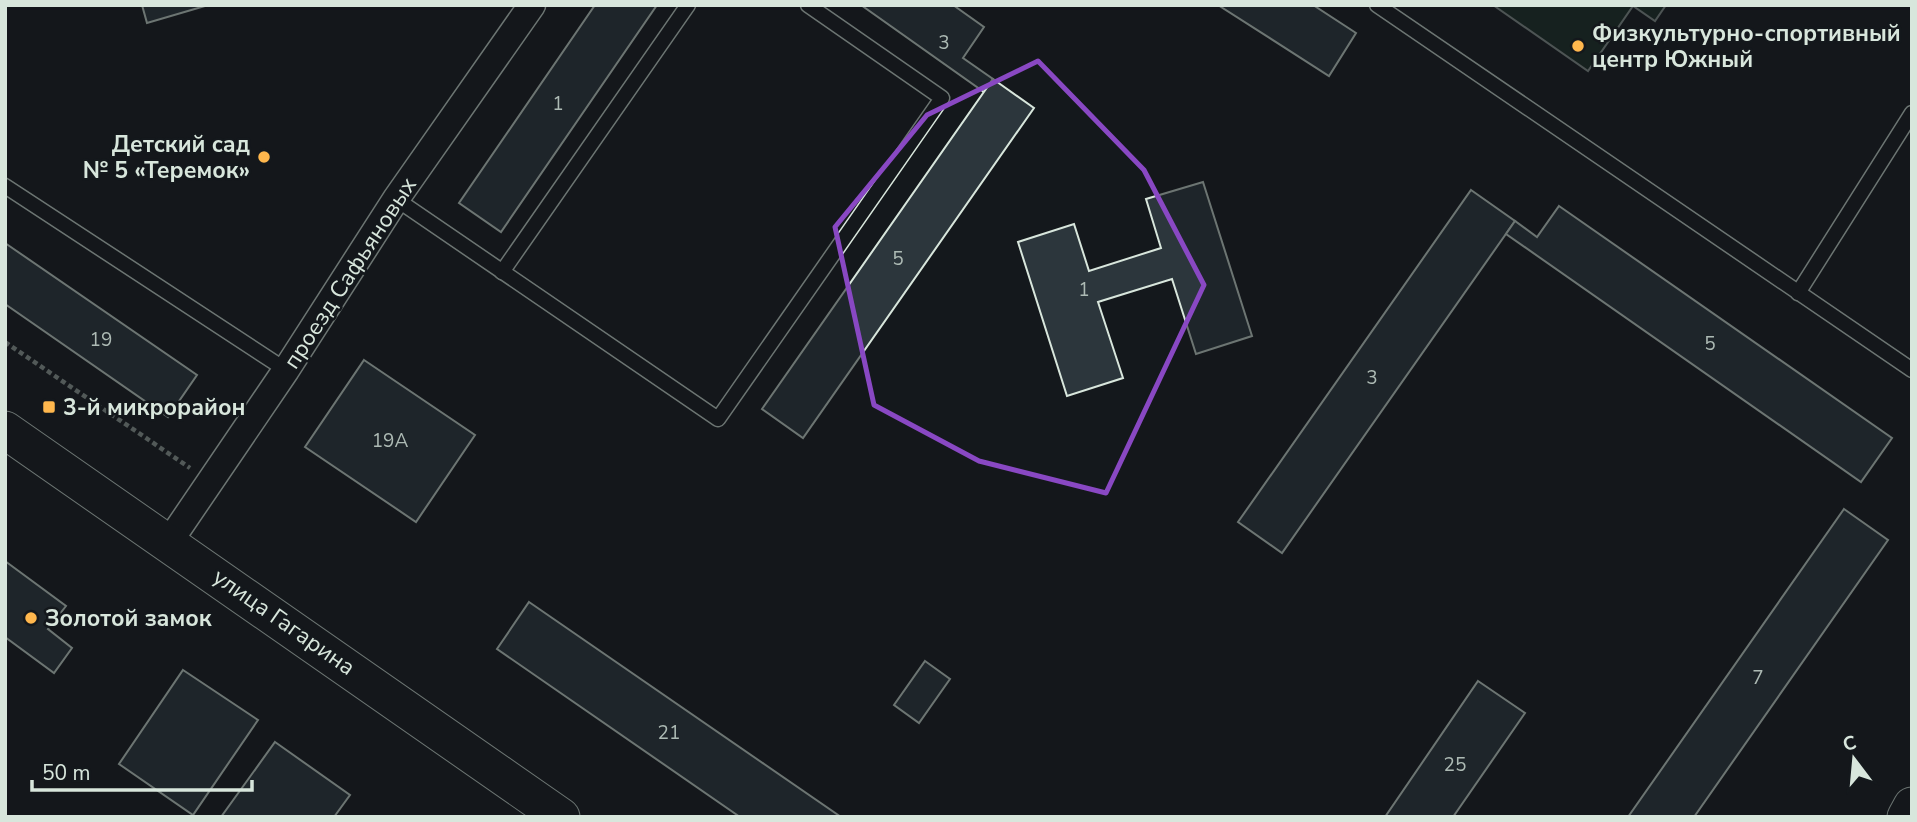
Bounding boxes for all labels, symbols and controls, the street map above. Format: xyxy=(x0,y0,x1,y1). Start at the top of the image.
place label: Физкультурно-спортивный центр Южный xyxy=(1592,18,1901,75)
house number: 3 xyxy=(938,30,950,56)
marker: Физкультурно-спортивный центр Южный xyxy=(1570,38,1586,54)
house number: 1 xyxy=(552,91,564,117)
place label: Детский сад № 5 «Теремок» xyxy=(83,129,250,186)
marker: Детский сад № 5 «Теремок» xyxy=(256,149,272,165)
street label: проезд Сафьяновых xyxy=(276,171,424,375)
house number: 5 xyxy=(892,246,904,272)
house number: 1 xyxy=(1078,277,1090,303)
house number: 19 xyxy=(90,327,112,353)
house number: 5 xyxy=(1704,331,1716,357)
house number: 3 xyxy=(1366,365,1378,391)
place label: 3-й микрорайон xyxy=(63,392,246,423)
marker: 3-й микрорайон xyxy=(41,399,57,415)
house number: 19А xyxy=(372,428,408,454)
street label: улица Гагарина xyxy=(207,561,361,683)
place label: Золотой замок xyxy=(45,603,212,634)
marker: Золотой замок xyxy=(23,610,39,626)
house number: 7 xyxy=(1752,665,1764,691)
house number: 21 xyxy=(658,720,680,746)
north arrow xyxy=(1819,724,1889,794)
text: С xyxy=(1840,729,1859,758)
scale bar xyxy=(32,748,252,792)
house number: 25 xyxy=(1444,752,1466,778)
text: 50 m xyxy=(42,759,91,787)

